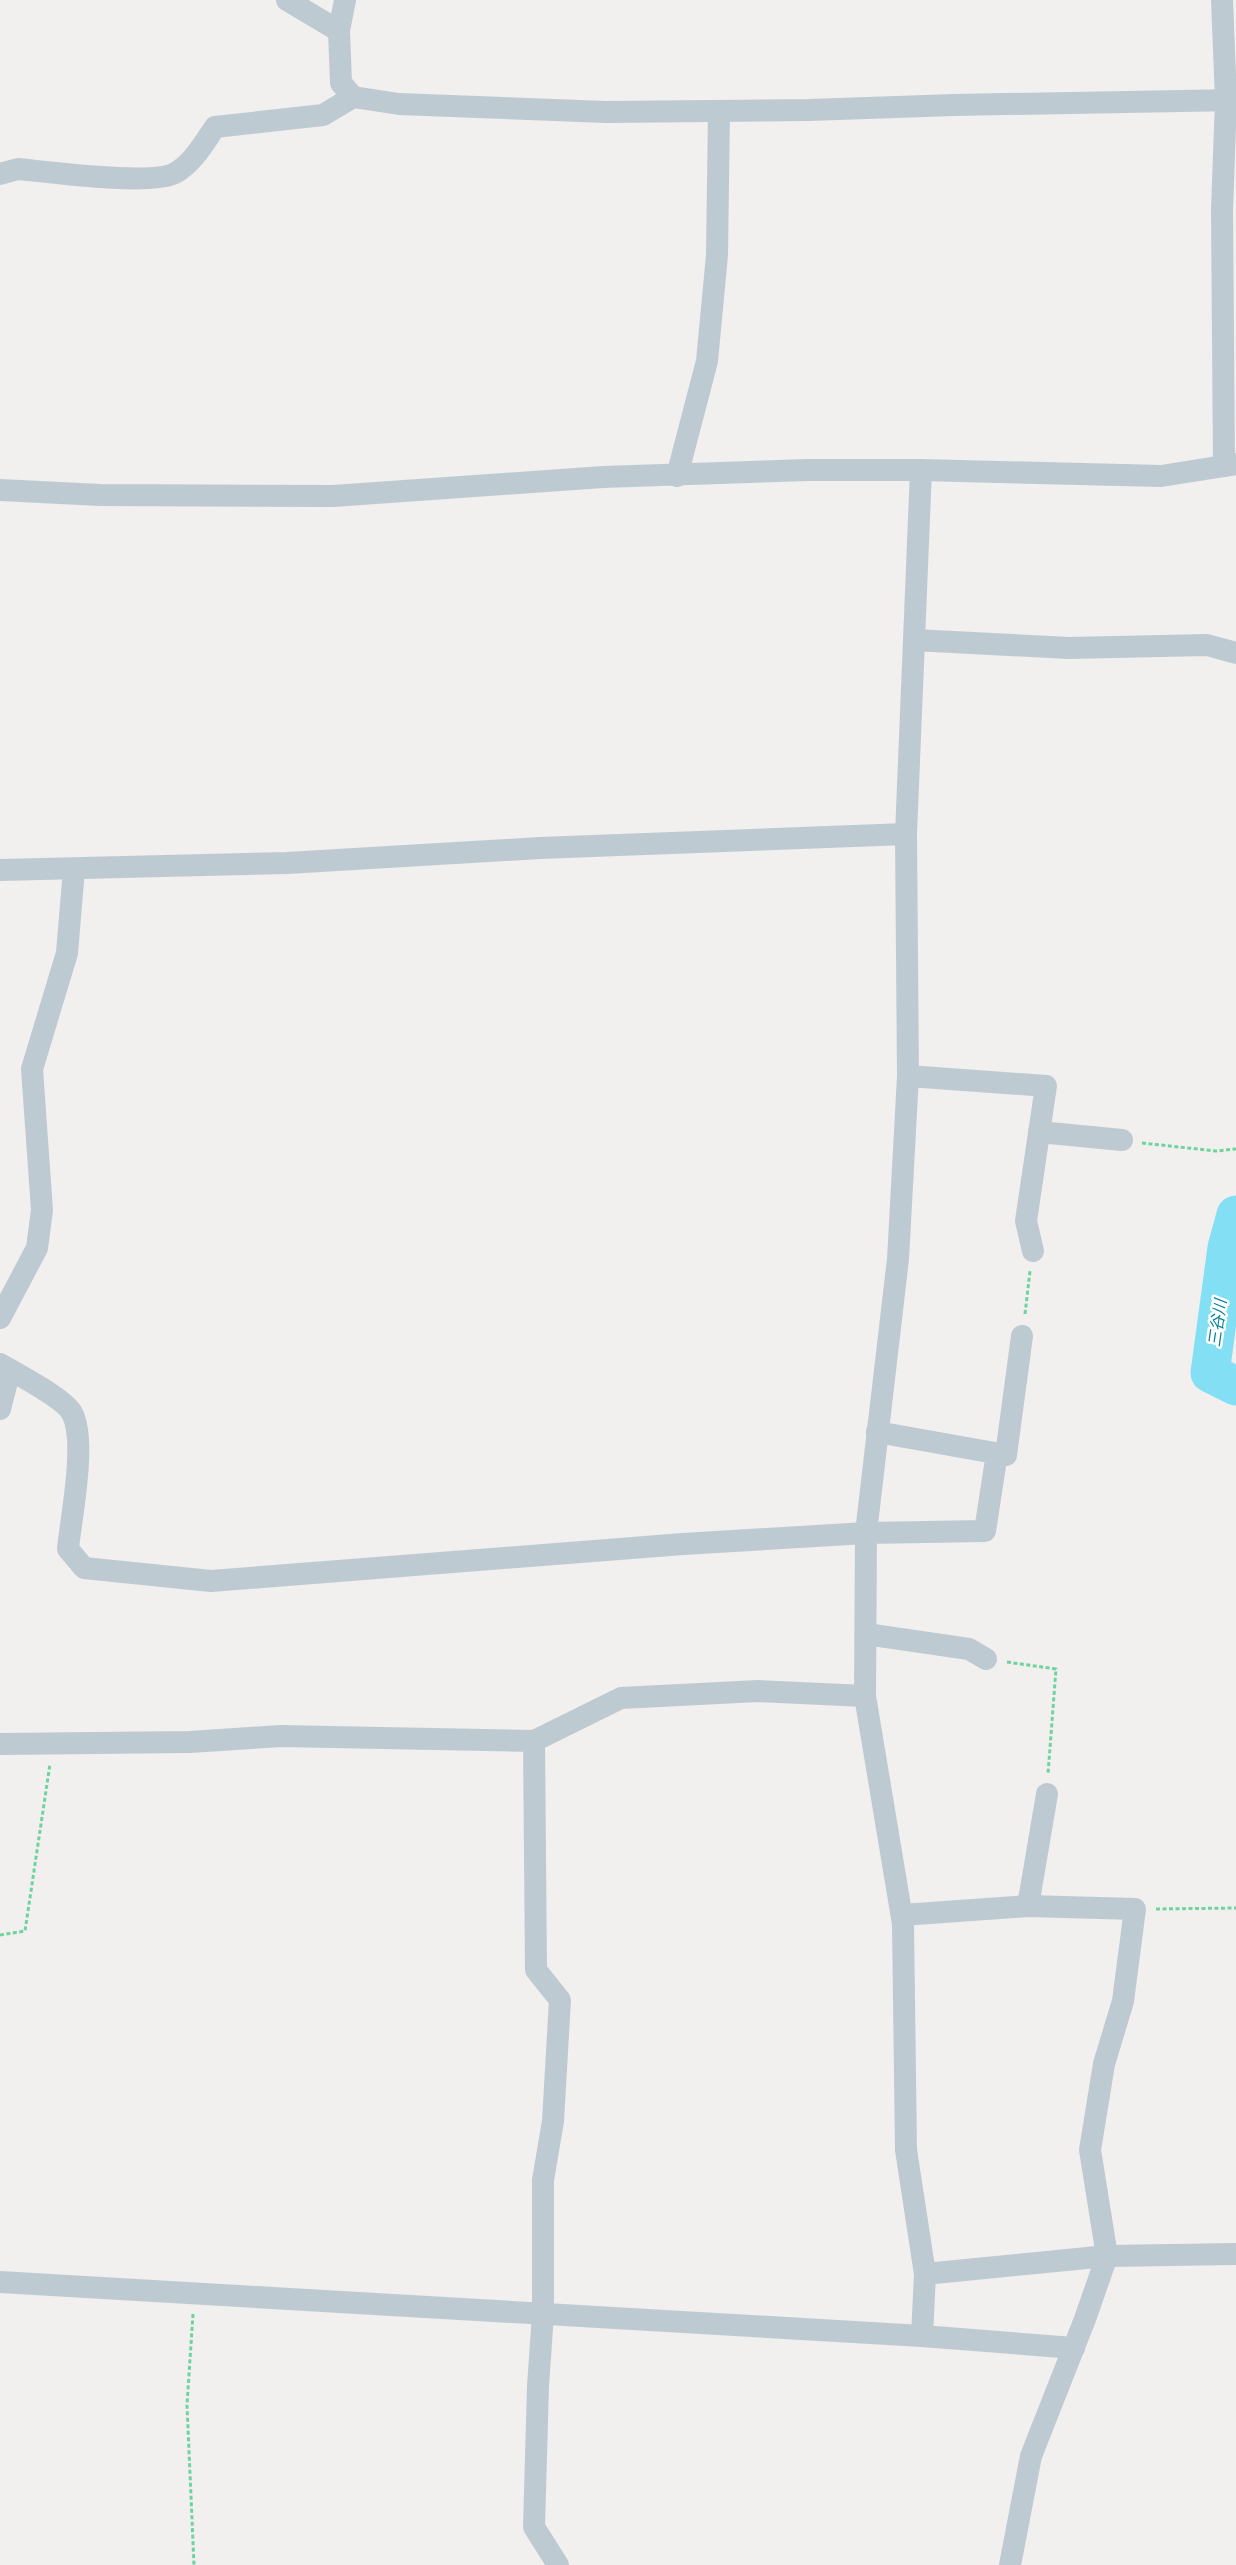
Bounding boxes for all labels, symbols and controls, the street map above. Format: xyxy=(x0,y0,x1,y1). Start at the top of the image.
water label: 三谷川 xyxy=(1204,1296,1231,1348)

